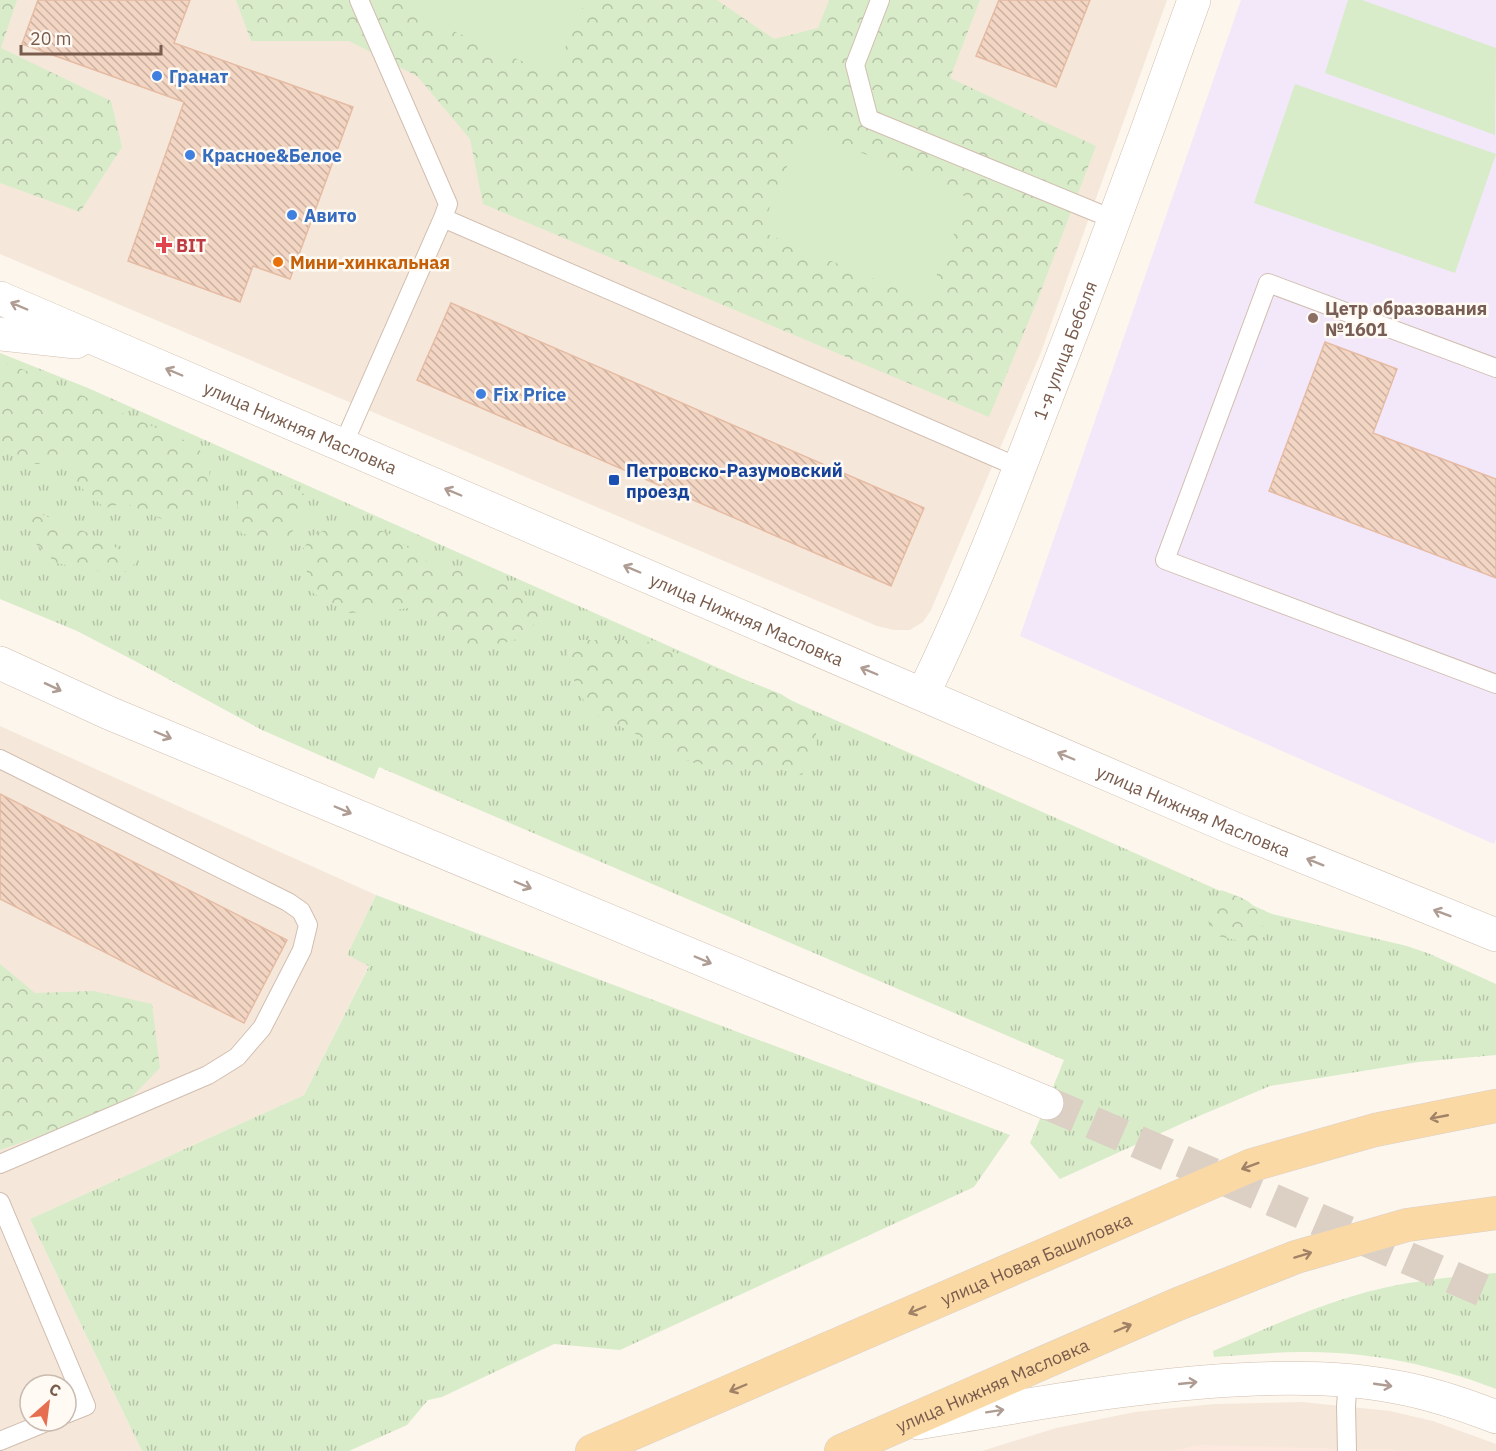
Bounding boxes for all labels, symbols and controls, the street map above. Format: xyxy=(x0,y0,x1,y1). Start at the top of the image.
scale bar xyxy=(21,18,160,56)
text: 20 m xyxy=(30,27,72,50)
place label: Гранат xyxy=(169,65,228,88)
marker: Гранат xyxy=(150,69,164,83)
place label: Красное&Белое xyxy=(202,144,342,167)
marker: Красное&Белое xyxy=(183,148,197,162)
place label: Авито xyxy=(304,204,357,227)
marker: Авито xyxy=(285,208,299,222)
place label: BIT xyxy=(176,234,207,257)
marker: BIT xyxy=(157,238,171,252)
place label: Мини-хинкальная xyxy=(290,251,450,274)
marker: Мини-хинкальная xyxy=(271,255,285,269)
street label: 1-я улица Бебеля xyxy=(1028,277,1102,423)
place label: Цетр образования №1601 xyxy=(1325,297,1487,341)
one-way arrow xyxy=(10,300,28,311)
marker: Цетр образования №1601 xyxy=(1306,311,1320,325)
one-way arrow xyxy=(165,366,183,378)
street label: улица Нижняя Масловка xyxy=(200,375,401,479)
place label: Fix Price xyxy=(493,383,566,406)
marker: Fix Price xyxy=(474,387,488,401)
place label: Петровско-Разумовский проезд xyxy=(626,459,843,503)
marker: Петровско-Разумовский проезд xyxy=(607,473,621,487)
one-way arrow xyxy=(444,486,463,497)
one-way arrow xyxy=(624,563,642,574)
street label: улица Нижняя Масловка xyxy=(647,567,848,671)
one-way arrow xyxy=(860,665,879,676)
one-way arrow xyxy=(44,682,62,694)
one-way arrow xyxy=(153,730,171,741)
one-way arrow xyxy=(1057,750,1076,761)
street label: улица Нижняя Масловка xyxy=(1093,759,1294,862)
one-way arrow xyxy=(333,805,351,816)
one-way arrow xyxy=(1307,856,1325,867)
one-way arrow xyxy=(513,880,531,891)
one-way arrow xyxy=(1433,907,1451,918)
one-way arrow xyxy=(693,955,711,966)
one-way arrow xyxy=(1429,1112,1449,1123)
one-way arrow xyxy=(1241,1161,1260,1172)
street label: улица Новая Башиловка xyxy=(937,1207,1136,1310)
one-way arrow xyxy=(1293,1249,1312,1260)
one-way arrow xyxy=(908,1305,926,1316)
one-way arrow xyxy=(1114,1322,1132,1333)
street label: улица Нижняя Масловка xyxy=(892,1333,1093,1437)
north arrow xyxy=(18,1373,78,1433)
one-way arrow xyxy=(1178,1377,1198,1388)
text: С xyxy=(46,1378,64,1401)
one-way arrow xyxy=(1372,1379,1392,1390)
one-way arrow xyxy=(729,1383,747,1394)
one-way arrow xyxy=(985,1405,1004,1416)

